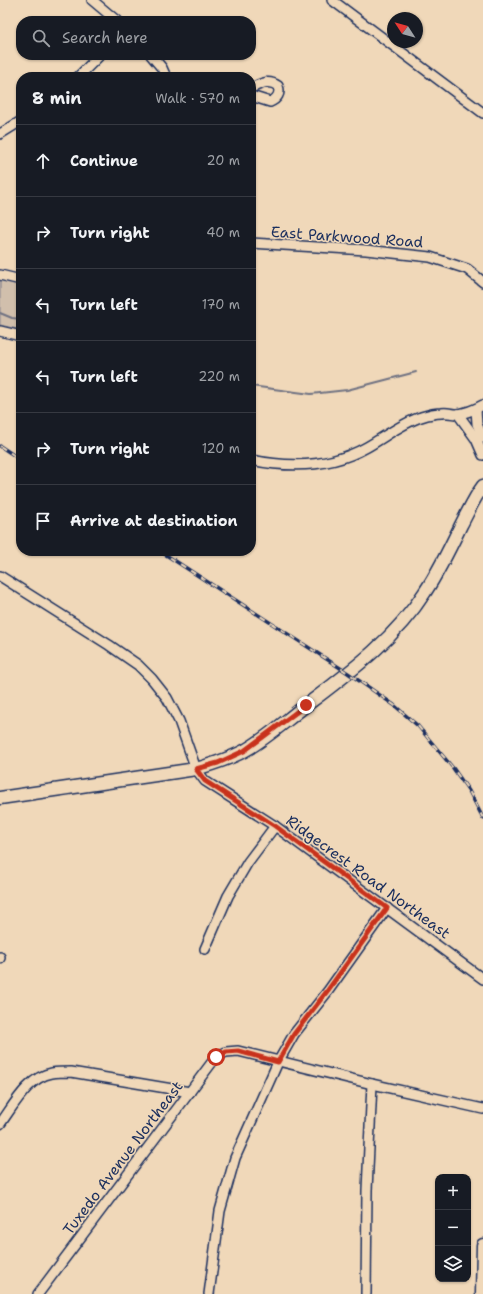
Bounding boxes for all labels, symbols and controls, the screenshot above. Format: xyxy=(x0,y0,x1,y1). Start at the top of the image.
north arrow xyxy=(387,12,423,48)
search box xyxy=(16,16,256,60)
icon: search xyxy=(30,27,52,49)
text: Search here xyxy=(62,28,148,48)
text: 8 min xyxy=(32,87,82,109)
text: Walk · 570 m xyxy=(155,90,240,107)
icon: ahead xyxy=(32,150,54,172)
text: Continue xyxy=(70,151,138,171)
text: 20 m xyxy=(207,152,240,169)
icon: right xyxy=(32,222,54,244)
street label: East Parkwood Road xyxy=(270,222,424,252)
text: Turn right xyxy=(70,223,150,243)
text: 40 m xyxy=(206,224,240,241)
icon: left xyxy=(32,294,54,316)
text: Turn left xyxy=(70,295,138,315)
text: 170 m xyxy=(202,296,240,313)
icon: left xyxy=(32,366,54,388)
text: Turn left xyxy=(70,367,138,387)
text: 220 m xyxy=(198,368,240,385)
icon: right xyxy=(32,438,54,460)
text: Turn right xyxy=(70,439,150,459)
text: 120 m xyxy=(202,440,240,457)
icon: arrive xyxy=(32,510,54,532)
text: Arrive at destination xyxy=(70,511,238,531)
route end xyxy=(297,696,315,714)
street label: Ridgecrest Road Northeast xyxy=(282,811,454,943)
route start xyxy=(207,1048,225,1066)
street label: Tuxedo Avenue Northeast xyxy=(59,1077,187,1239)
map controls xyxy=(435,1174,471,1282)
button: + xyxy=(435,1174,471,1210)
button: − xyxy=(435,1210,471,1246)
button: layers xyxy=(435,1246,471,1282)

